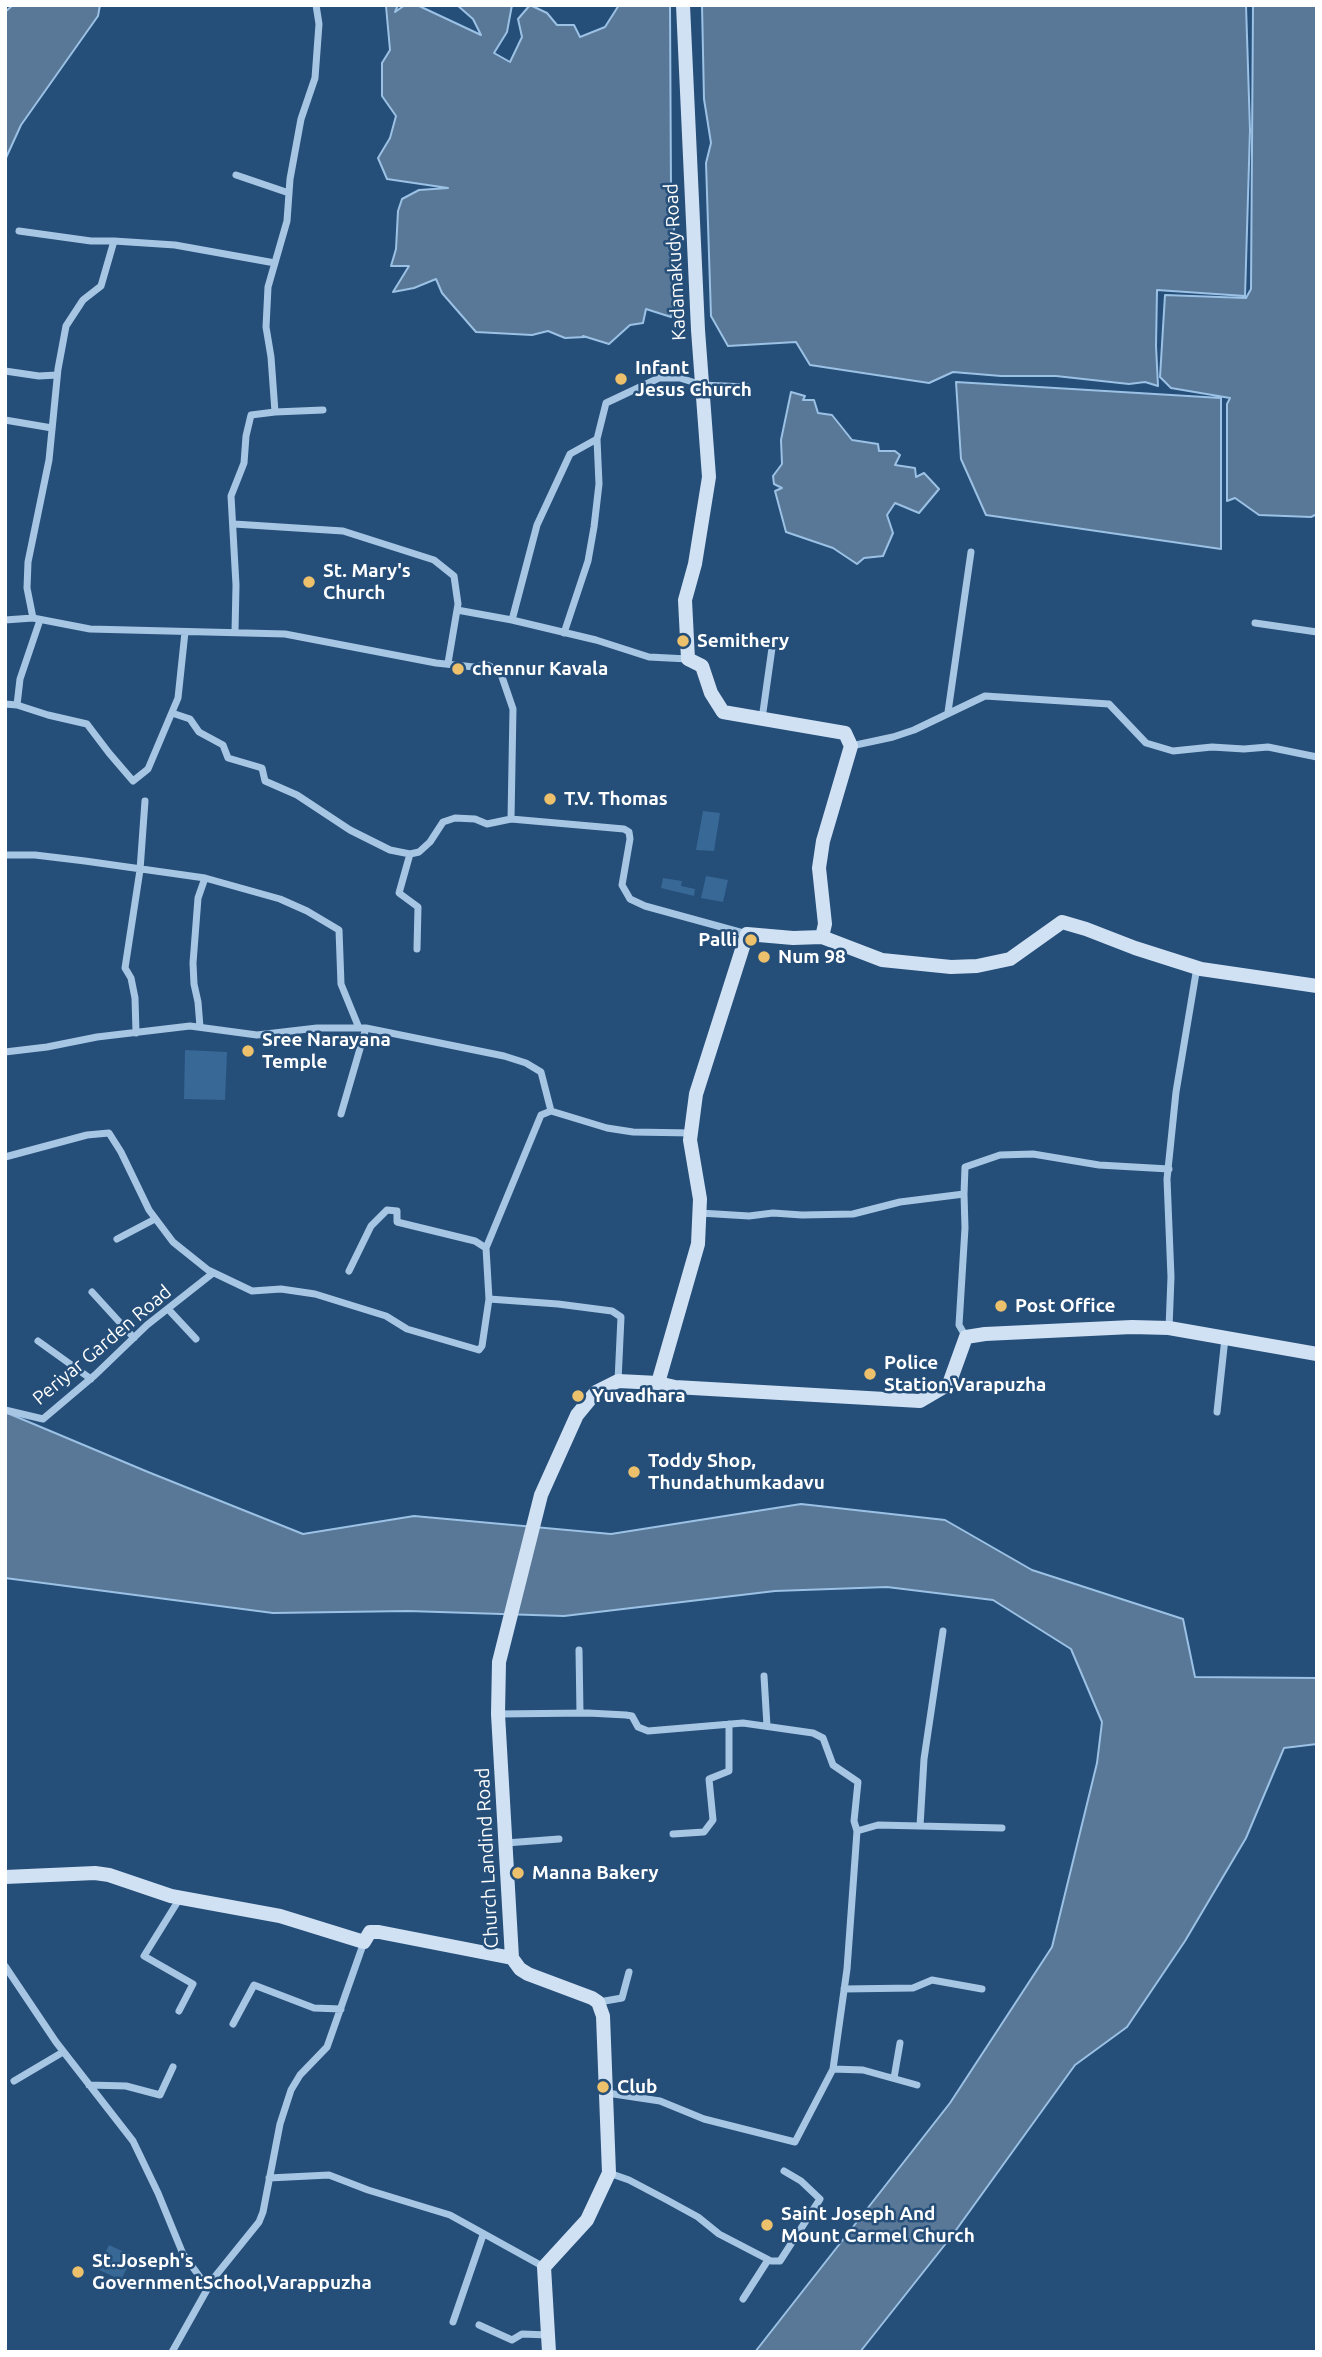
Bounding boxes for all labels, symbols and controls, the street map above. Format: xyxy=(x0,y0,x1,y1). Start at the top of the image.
street label: Kadamakudy Road xyxy=(660,183,690,341)
place label: Infant Jesus Church xyxy=(635,357,752,401)
marker: Infant Jesus Church xyxy=(613,371,629,387)
place label: St. Mary's Church xyxy=(323,560,411,604)
marker: St. Mary's Church xyxy=(301,574,317,590)
place label: Semithery xyxy=(697,630,789,652)
marker: Semithery xyxy=(675,633,691,649)
place label: chennur Kavala xyxy=(472,658,608,680)
marker: chennur Kavala xyxy=(450,661,466,677)
place label: T.V. Thomas xyxy=(564,788,668,810)
marker: T.V. Thomas xyxy=(542,791,558,807)
place label: Palli xyxy=(698,929,737,951)
marker: Palli xyxy=(743,932,759,948)
place label: Num 98 xyxy=(778,946,846,968)
marker: Num 98 xyxy=(756,949,772,965)
place label: Sree Narayana Temple xyxy=(262,1029,391,1073)
marker: Sree Narayana Temple xyxy=(240,1043,256,1059)
street label: Periyar Garden Road xyxy=(28,1280,176,1410)
place label: Post Office xyxy=(1015,1295,1116,1317)
marker: Post Office xyxy=(993,1298,1009,1314)
place label: Police Station,Varapuzha xyxy=(884,1352,1046,1396)
marker: Police Station,Varapuzha xyxy=(862,1366,878,1382)
place label: Yuvadhara xyxy=(592,1385,686,1407)
marker: Yuvadhara xyxy=(570,1388,586,1404)
place label: Toddy Shop, Thundathumkadavu xyxy=(648,1450,825,1494)
marker: Toddy Shop, Thundathumkadavu xyxy=(626,1464,642,1480)
street label: Church Landind Road xyxy=(471,1767,503,1949)
place label: Manna Bakery xyxy=(532,1862,659,1884)
marker: Manna Bakery xyxy=(510,1865,526,1881)
place label: Club xyxy=(617,2076,657,2098)
marker: Club xyxy=(595,2079,611,2095)
place label: Saint Joseph And Mount Carmel Church xyxy=(781,2203,975,2247)
marker: Saint Joseph And Mount Carmel Church xyxy=(759,2217,775,2233)
place label: St.Joseph's GovernmentSchool,Varappuzha xyxy=(92,2250,372,2294)
marker: St.Joseph's GovernmentSchool,Varappuzha xyxy=(70,2264,86,2280)

